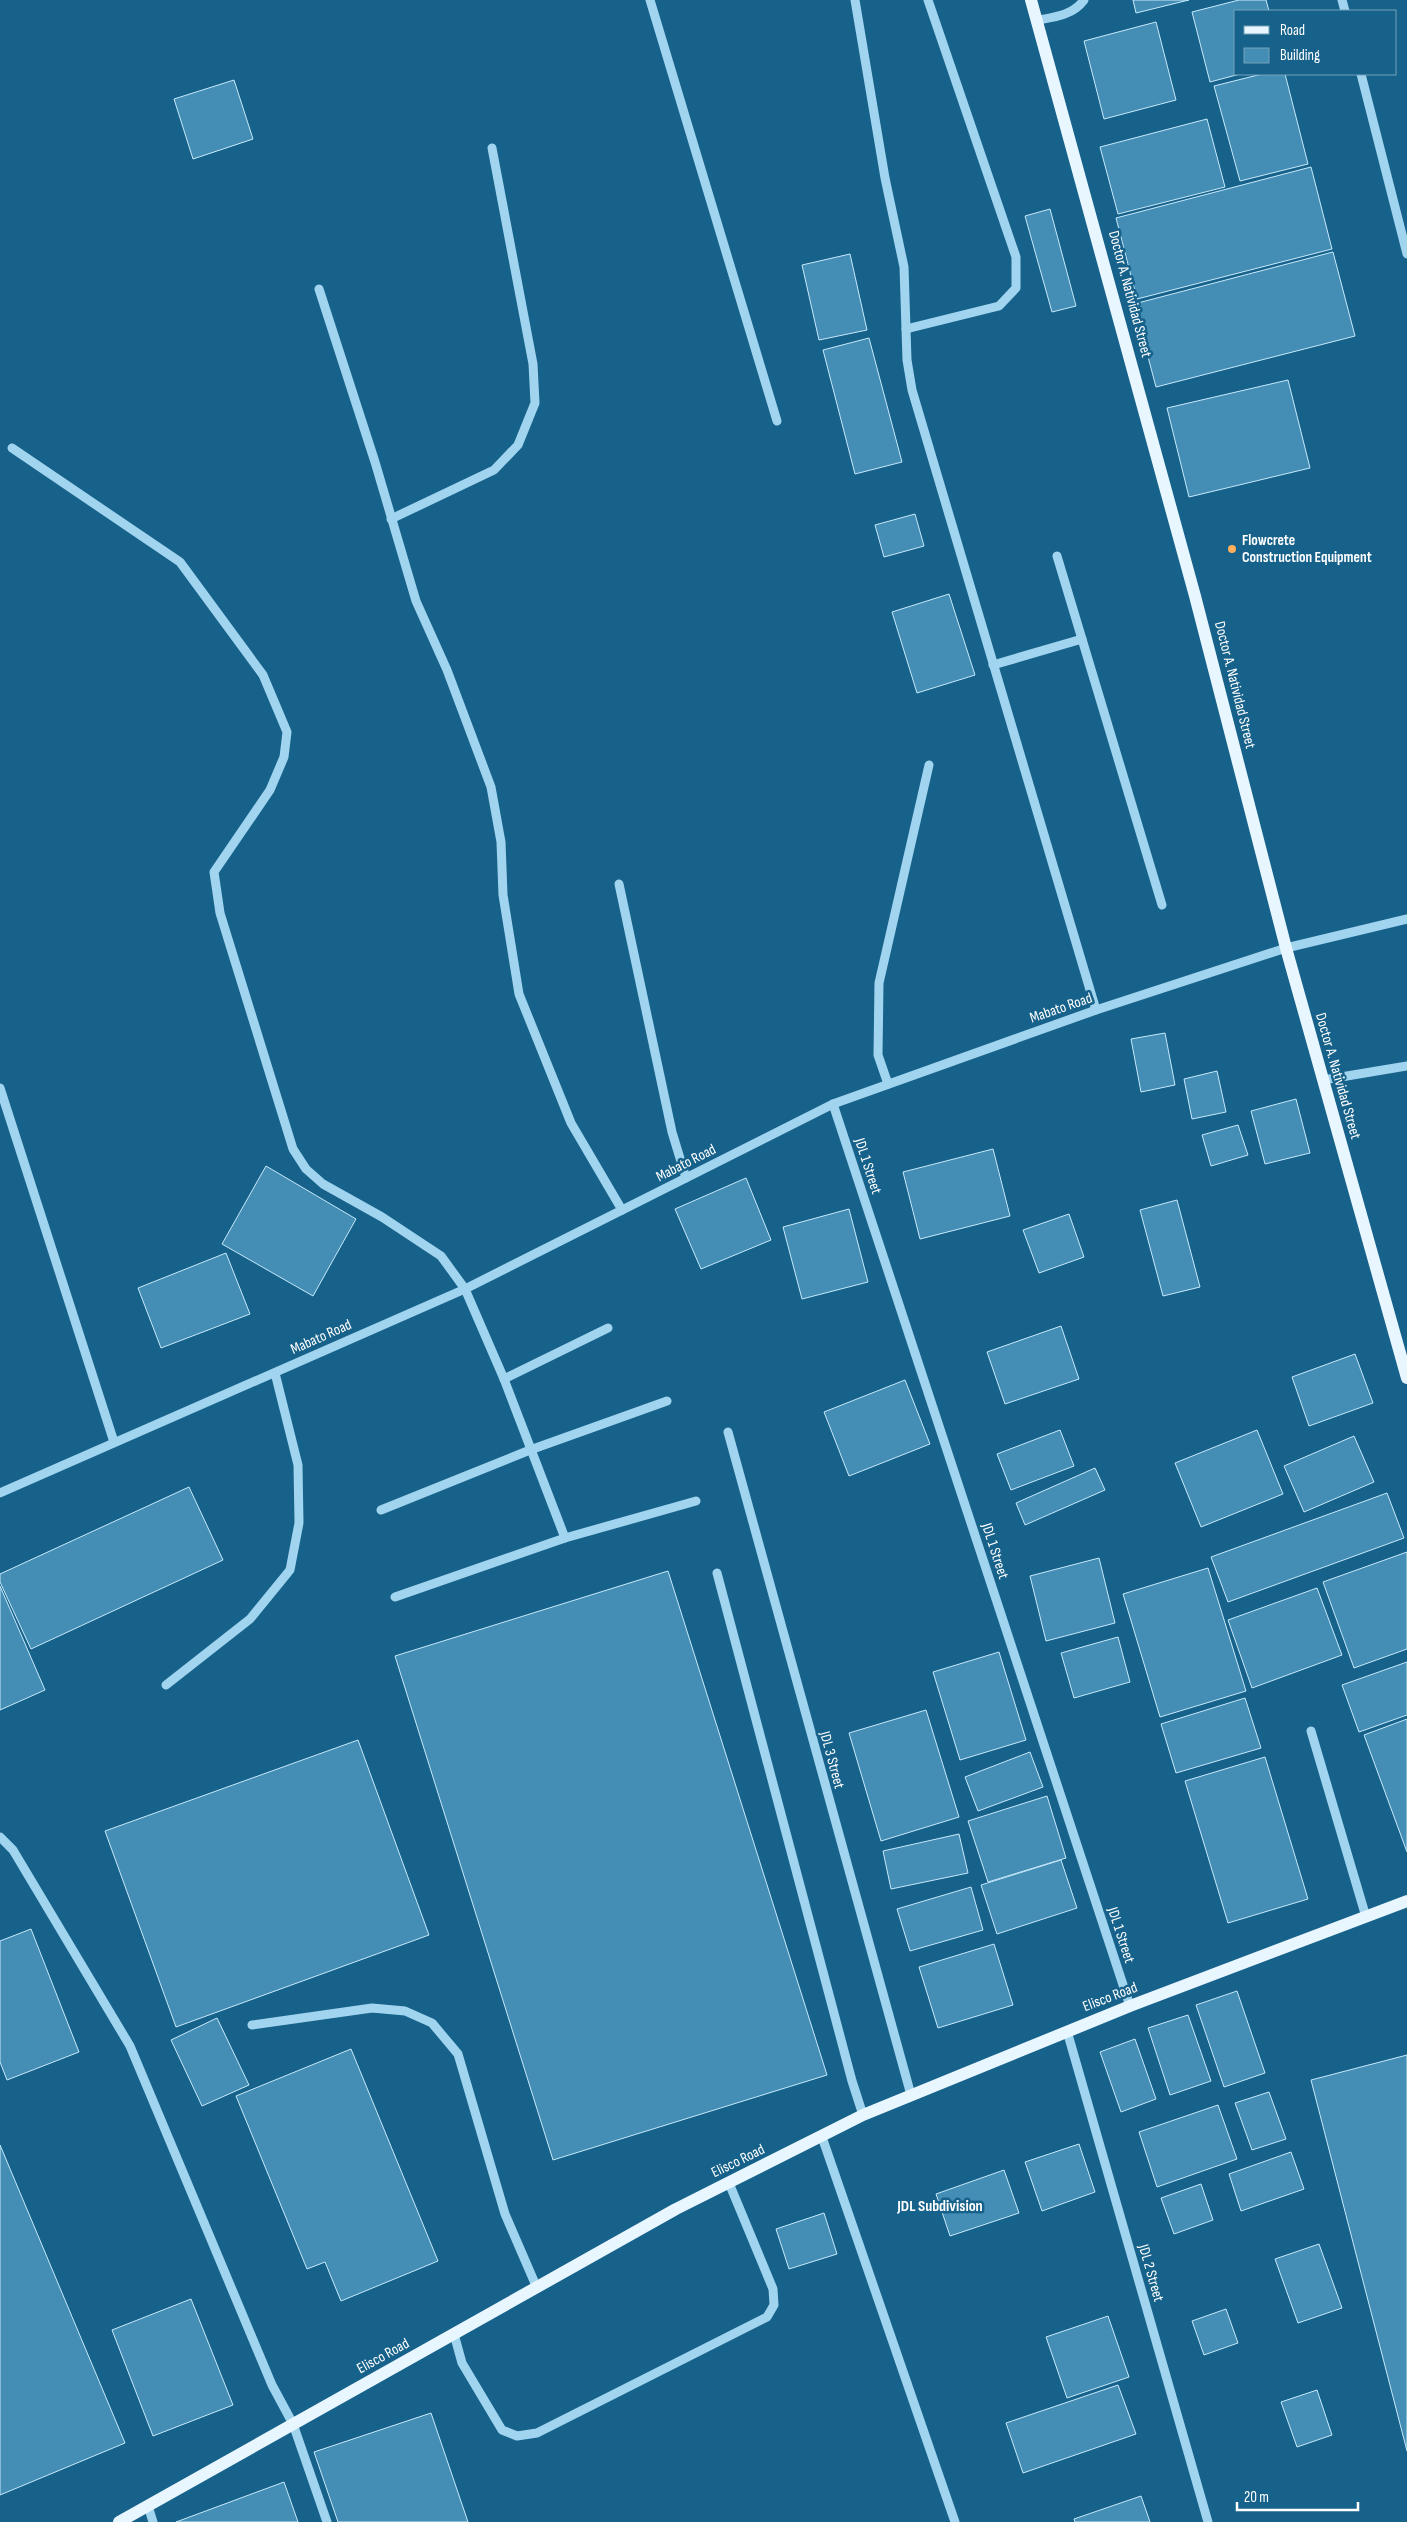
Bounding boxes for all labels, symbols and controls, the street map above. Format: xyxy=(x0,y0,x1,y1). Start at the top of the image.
legend xyxy=(1234,10,1397,75)
text: Road xyxy=(1280,21,1305,40)
text: Building xyxy=(1280,46,1320,65)
street label: Doctor A. Natividad Street xyxy=(1104,229,1156,360)
place label: Flowcrete Construction Equipment xyxy=(1242,531,1372,567)
marker: Flowcrete Construction Equipment xyxy=(1226,543,1238,555)
street label: Doctor A. Natividad Street xyxy=(1210,619,1260,751)
street label: Mabato Road xyxy=(1027,988,1095,1028)
street label: Doctor A. Natividad Street xyxy=(1311,1011,1365,1142)
street label: JDL 1 Street xyxy=(850,1135,886,1197)
street label: Mabato Road xyxy=(653,1140,719,1186)
street label: Mabato Road xyxy=(288,1315,354,1359)
street label: JDL 1 Street xyxy=(977,1520,1013,1582)
street label: JDL 3 Street xyxy=(815,1728,849,1791)
street label: JDL 1 Street xyxy=(1103,1904,1139,1966)
street label: Elisco Road xyxy=(1080,1978,1140,2016)
street label: Elisco Road xyxy=(708,2140,768,2182)
district label: JDL Subdivision xyxy=(896,2197,983,2216)
street label: JDL 2 Street xyxy=(1134,2241,1168,2304)
street label: Elisco Road xyxy=(353,2334,413,2378)
scale bar xyxy=(1237,2480,1358,2512)
text: 20 m xyxy=(1244,2488,1269,2507)

